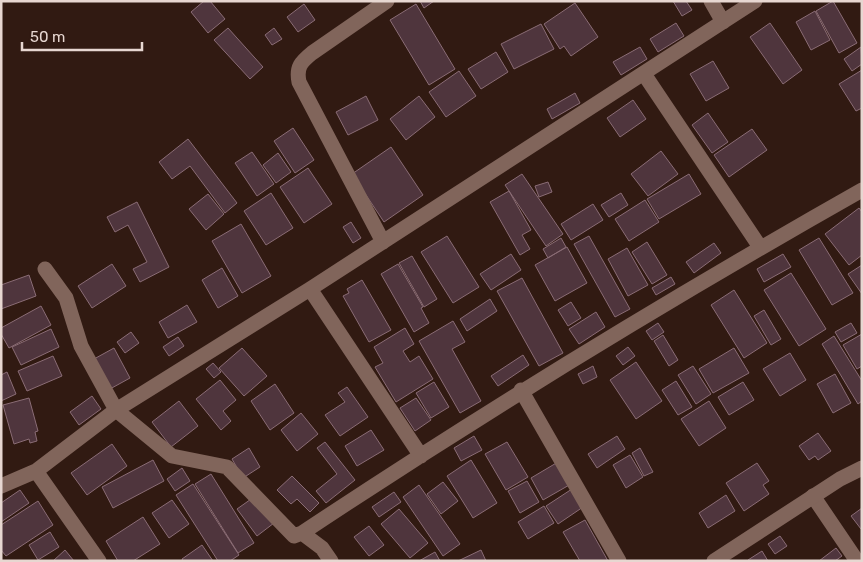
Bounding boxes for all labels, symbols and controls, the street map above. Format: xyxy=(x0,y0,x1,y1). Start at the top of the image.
scale bar xyxy=(22,20,142,52)
text: 50 m xyxy=(30,28,65,46)

